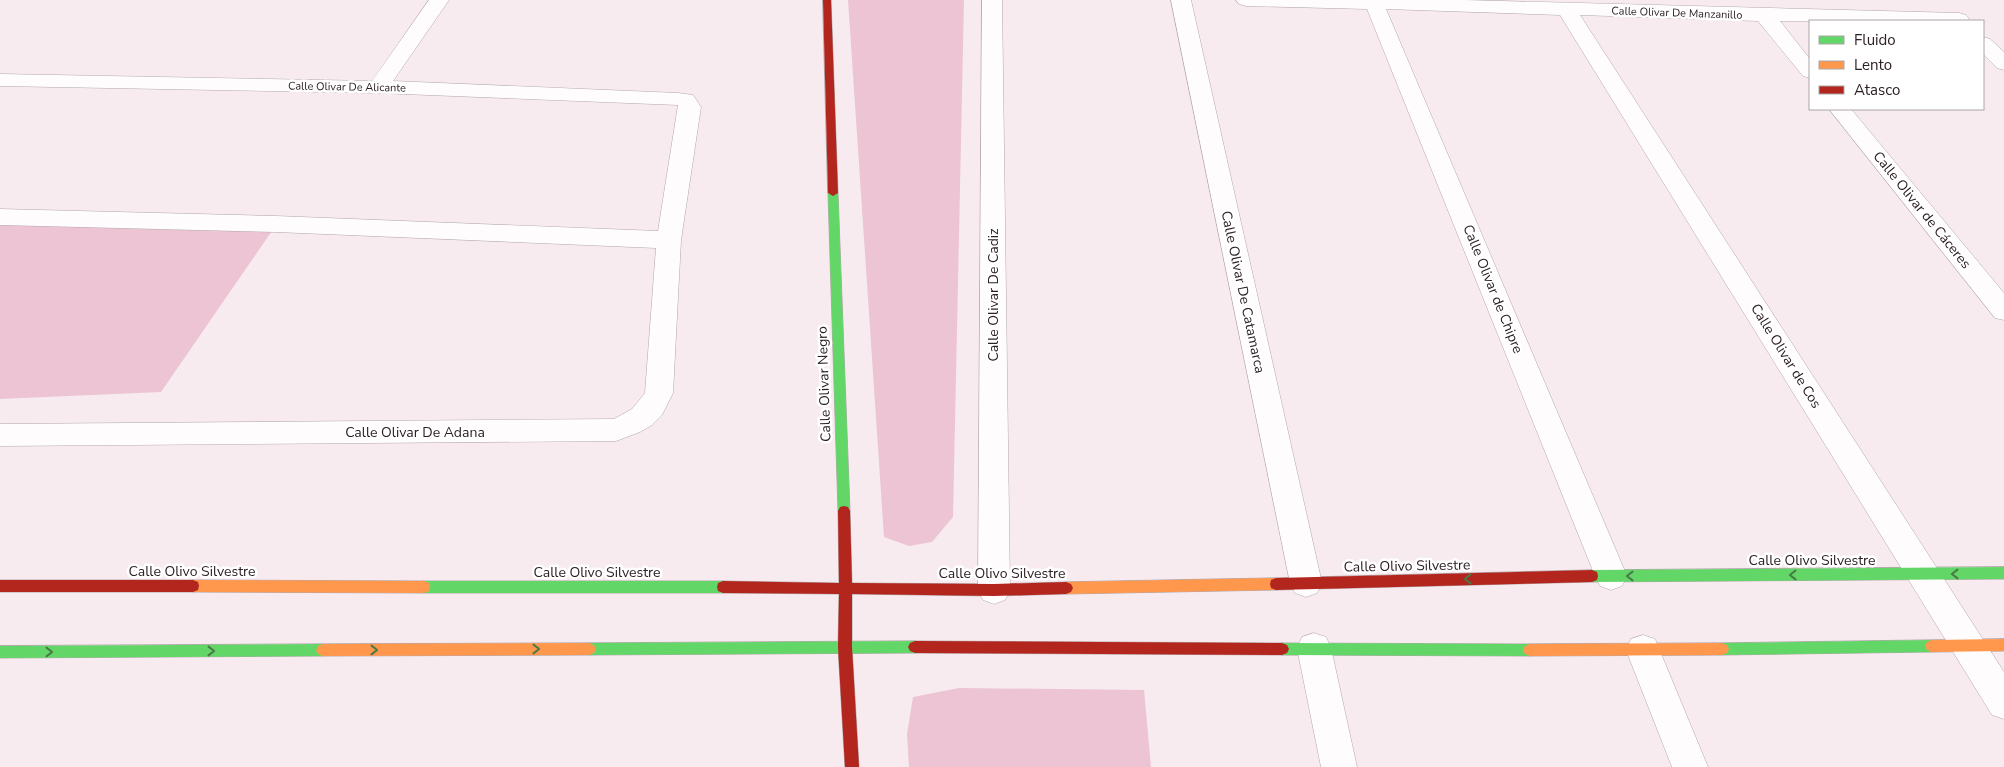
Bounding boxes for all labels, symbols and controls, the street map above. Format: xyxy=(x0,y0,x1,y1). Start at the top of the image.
street label: Calle Olivar De Manzanillo xyxy=(1611,3,1743,23)
legend xyxy=(1809,20,1984,110)
text: Fluido xyxy=(1854,30,1896,50)
text: Lento xyxy=(1854,55,1892,75)
street label: Calle Olivar De Alicante xyxy=(288,78,406,96)
text: Atasco xyxy=(1854,80,1900,100)
street label: Calle Olivar de Cáceres xyxy=(1869,147,1975,273)
street label: Calle Olivar De Catamarca xyxy=(1216,209,1270,375)
street label: Calle Olivar de Chipre xyxy=(1458,222,1528,356)
street label: Calle Olivar De Cadiz xyxy=(984,228,1003,362)
street label: Calle Olivar de Cos xyxy=(1746,300,1826,412)
street label: Calle Olivar Negro xyxy=(812,326,836,442)
street label: Calle Olivar De Adana xyxy=(345,423,485,442)
street label: Calle Olivo Silvestre xyxy=(1749,551,1875,570)
street label: Calle Olivo Silvestre xyxy=(1343,555,1471,577)
street label: Calle Olivo Silvestre xyxy=(129,562,255,581)
street label: Calle Olivo Silvestre xyxy=(534,563,660,582)
street label: Calle Olivo Silvestre xyxy=(939,564,1065,583)
one-way arrow xyxy=(1951,568,1959,579)
one-way arrow xyxy=(1789,570,1796,580)
one-way arrow xyxy=(1626,571,1634,581)
one-way arrow xyxy=(1464,574,1472,585)
one-way arrow xyxy=(532,644,540,654)
one-way arrow xyxy=(370,645,378,655)
one-way arrow xyxy=(208,646,215,656)
one-way arrow xyxy=(45,647,53,657)

